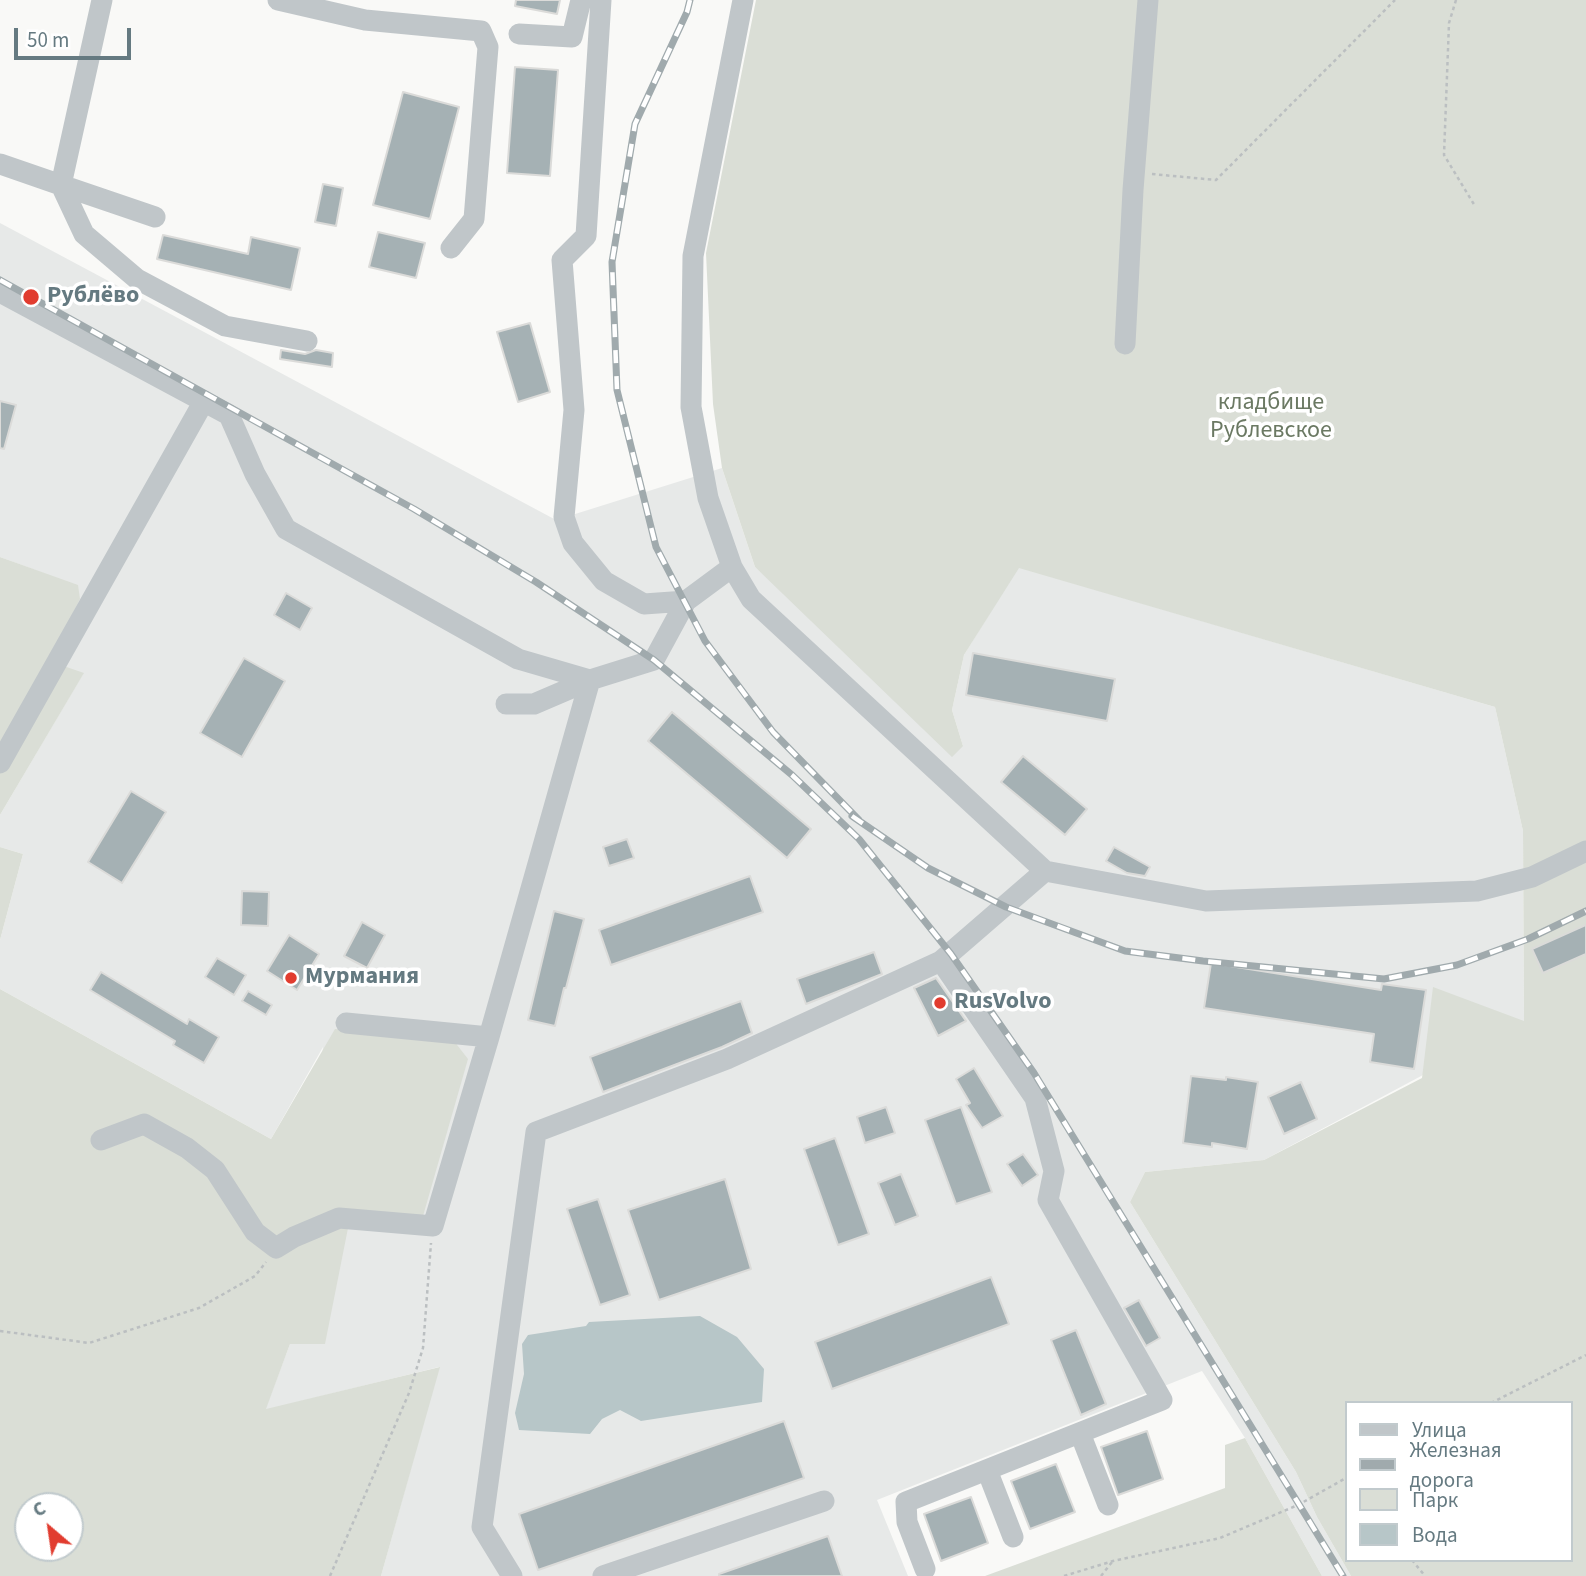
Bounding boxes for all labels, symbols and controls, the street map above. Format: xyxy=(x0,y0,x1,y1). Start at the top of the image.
scale bar xyxy=(18,14,135,58)
text: 50 m xyxy=(27,25,69,55)
place label: Рублёво xyxy=(47,283,139,311)
marker: Рублёво xyxy=(21,287,41,307)
park label: кладбище Рублевское xyxy=(1210,390,1332,446)
place label: Мурмания xyxy=(305,964,419,992)
marker: Мурмания xyxy=(283,970,299,986)
place label: RusVolvo xyxy=(954,989,1051,1017)
marker: RusVolvo xyxy=(932,995,948,1011)
legend xyxy=(1344,1401,1572,1562)
text: Улица xyxy=(1412,1415,1467,1445)
text: Железная дорога xyxy=(1410,1435,1502,1495)
text: Парк xyxy=(1412,1485,1458,1515)
north arrow xyxy=(14,1492,84,1562)
text: С xyxy=(28,1495,51,1524)
text: Вода xyxy=(1412,1520,1458,1550)

